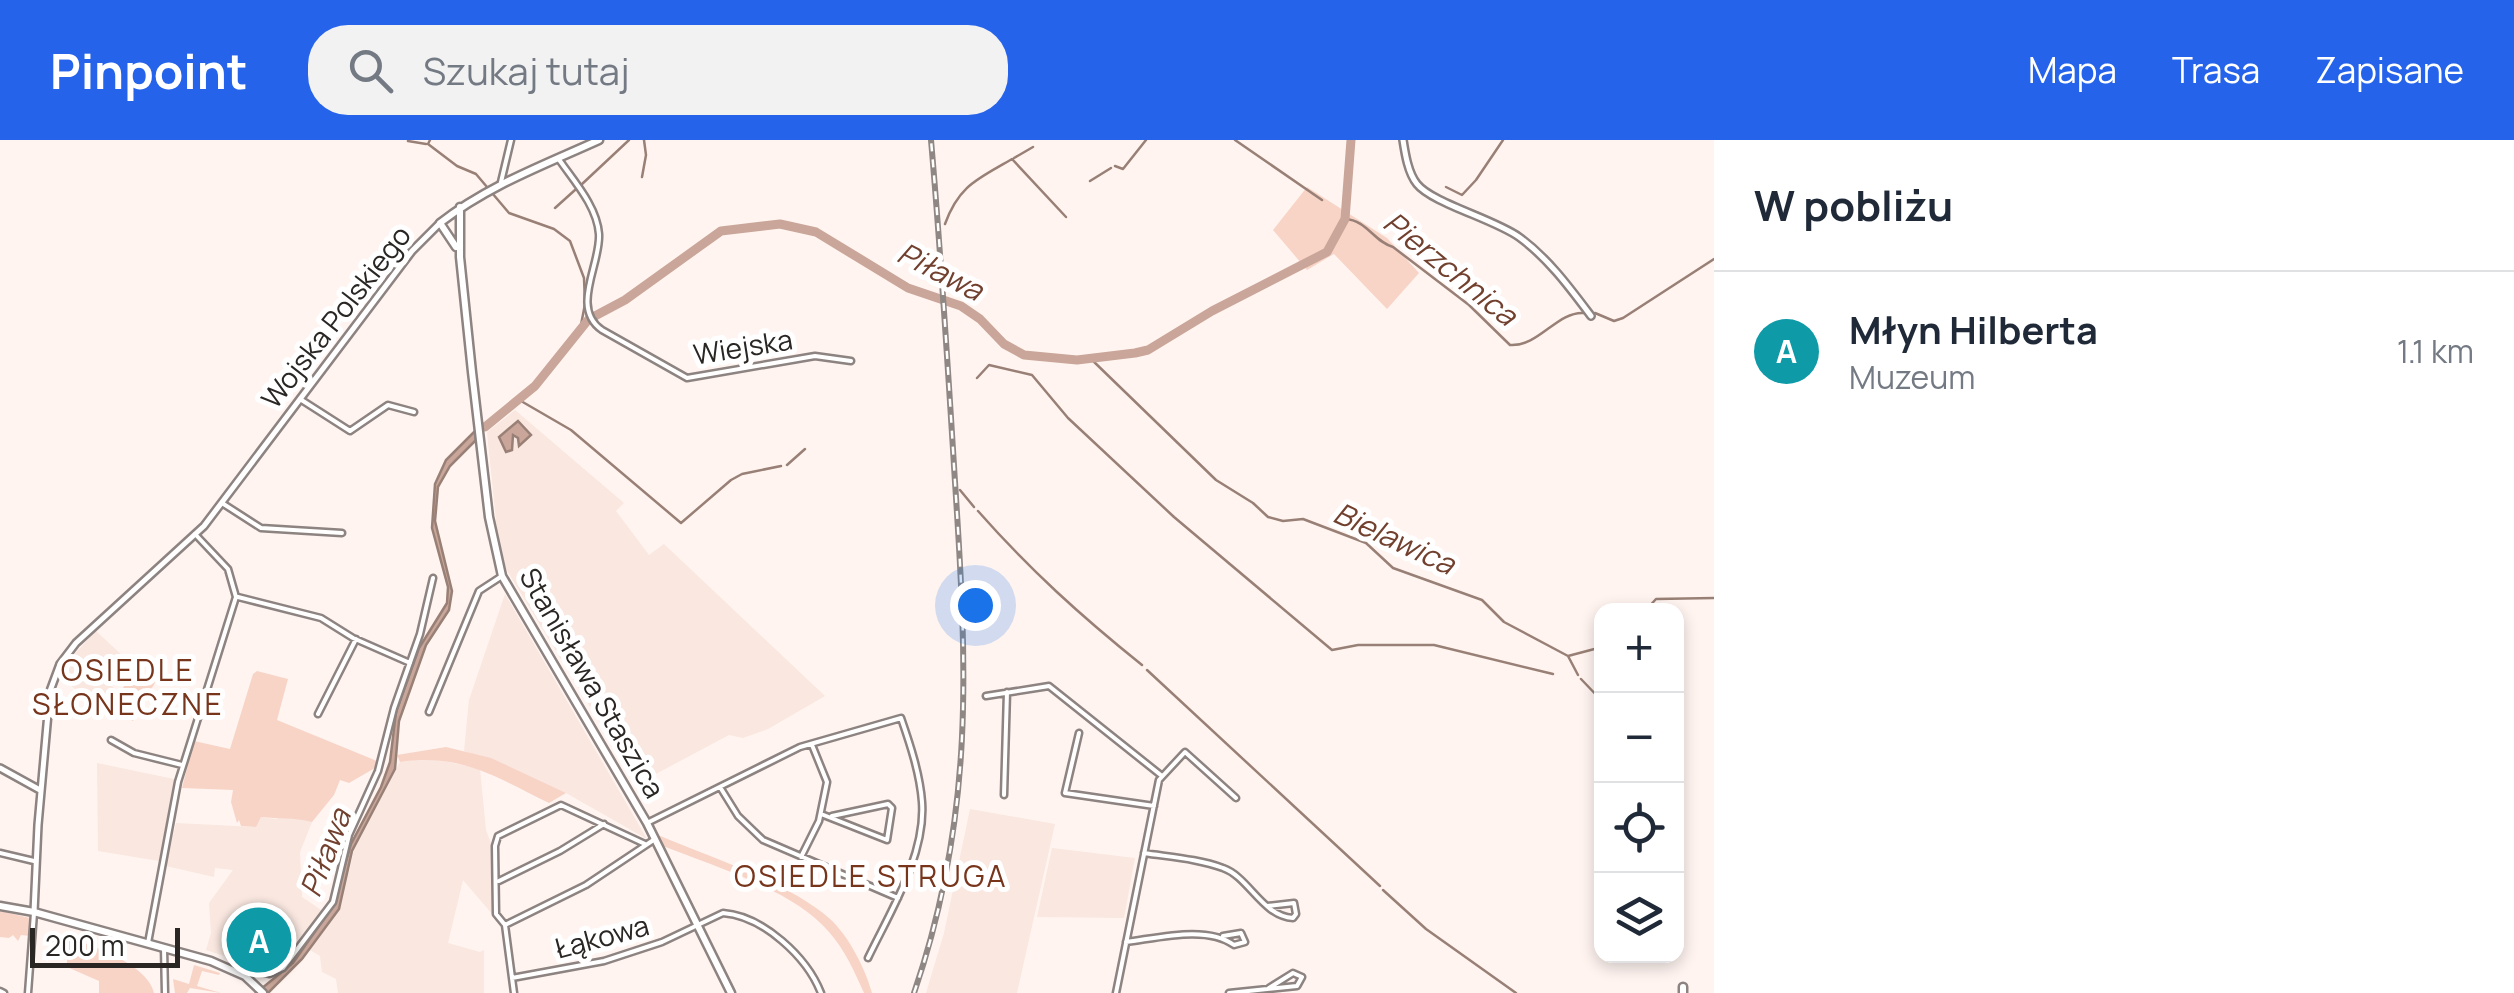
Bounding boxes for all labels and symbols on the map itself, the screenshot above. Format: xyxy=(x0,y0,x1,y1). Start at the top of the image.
water label: Pierzchnica xyxy=(1376,201,1527,335)
street label: Wojska Polskiego xyxy=(252,217,419,416)
water label: Piława xyxy=(891,232,992,310)
street label: Wiejska xyxy=(691,319,795,373)
water label: Bielawica xyxy=(1327,492,1463,584)
street label: Stanisława Staszica xyxy=(511,561,674,804)
your location xyxy=(950,580,1001,631)
district label: OSIEDLE SŁONECZNE xyxy=(32,649,224,724)
water label: Piława xyxy=(289,802,360,902)
district label: OSIEDLE STRUGA xyxy=(734,855,1008,896)
pin: A xyxy=(226,902,292,978)
street label: Łąkowa xyxy=(551,905,653,967)
scale bar xyxy=(30,923,180,968)

